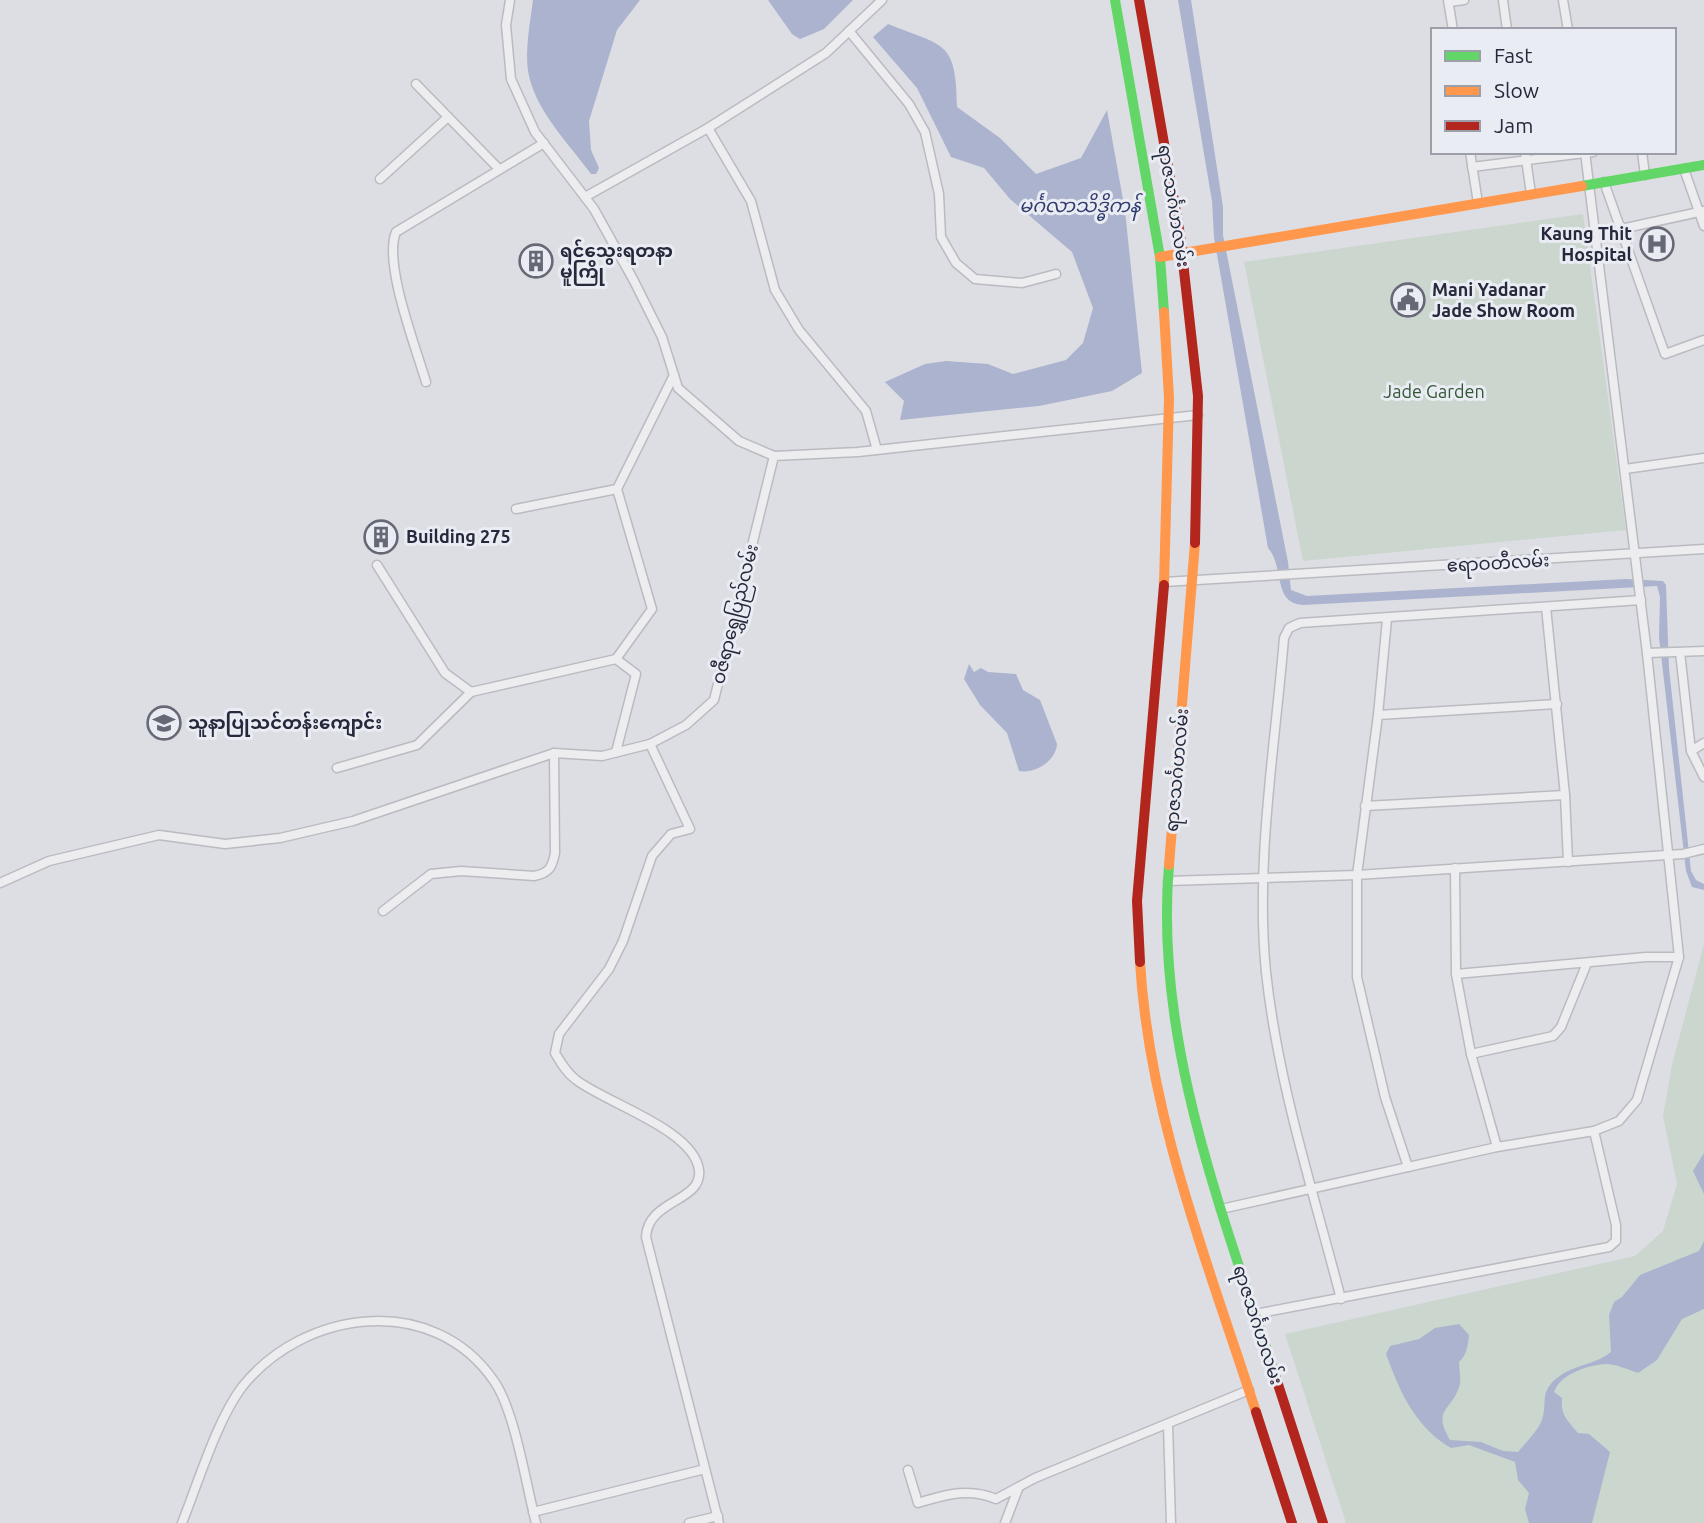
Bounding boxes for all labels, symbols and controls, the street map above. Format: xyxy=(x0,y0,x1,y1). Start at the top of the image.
legend xyxy=(1431,28,1676,154)
text: Fast xyxy=(1494,43,1532,67)
text: Slow xyxy=(1494,78,1539,102)
text: Jam xyxy=(1494,113,1533,137)
street label: ရာဇသင်္ဂဟလမ်း xyxy=(1149,143,1197,270)
water label: မင်္ဂလာသိဒ္ဓိကန် xyxy=(1019,192,1143,221)
place label: Kaung Thit Hospital xyxy=(1540,223,1633,264)
hospital icon: Kaung Thit Hospital xyxy=(1638,225,1676,263)
place label: ရင်သွေးရတနာ မူကြို xyxy=(560,239,673,286)
building icon: ရင်သွေးရတနာ မူကြို xyxy=(517,242,555,280)
place label: Mani Yadanar Jade Show Room xyxy=(1432,279,1575,320)
public building icon: Mani Yadanar Jade Show Room xyxy=(1389,281,1427,319)
park label: Jade Garden xyxy=(1383,381,1485,401)
building icon: Building 275 xyxy=(362,518,400,556)
place label: Building 275 xyxy=(406,526,511,546)
street label: ဝဇီရာရွှေပြည်လမ်း xyxy=(704,541,767,687)
street label: ဧရာဝတီလမ်း xyxy=(1446,546,1550,581)
school or university icon: သူနာပြုသင်တန်းကျောင်း xyxy=(145,704,183,742)
street label: ရာဇသင်္ဂဟလမ်း xyxy=(1159,707,1197,833)
place label: သူနာပြုသင်တန်းကျောင်း xyxy=(188,711,382,738)
street label: ရာဇသင်္ဂဟလမ်း xyxy=(1225,1262,1290,1389)

